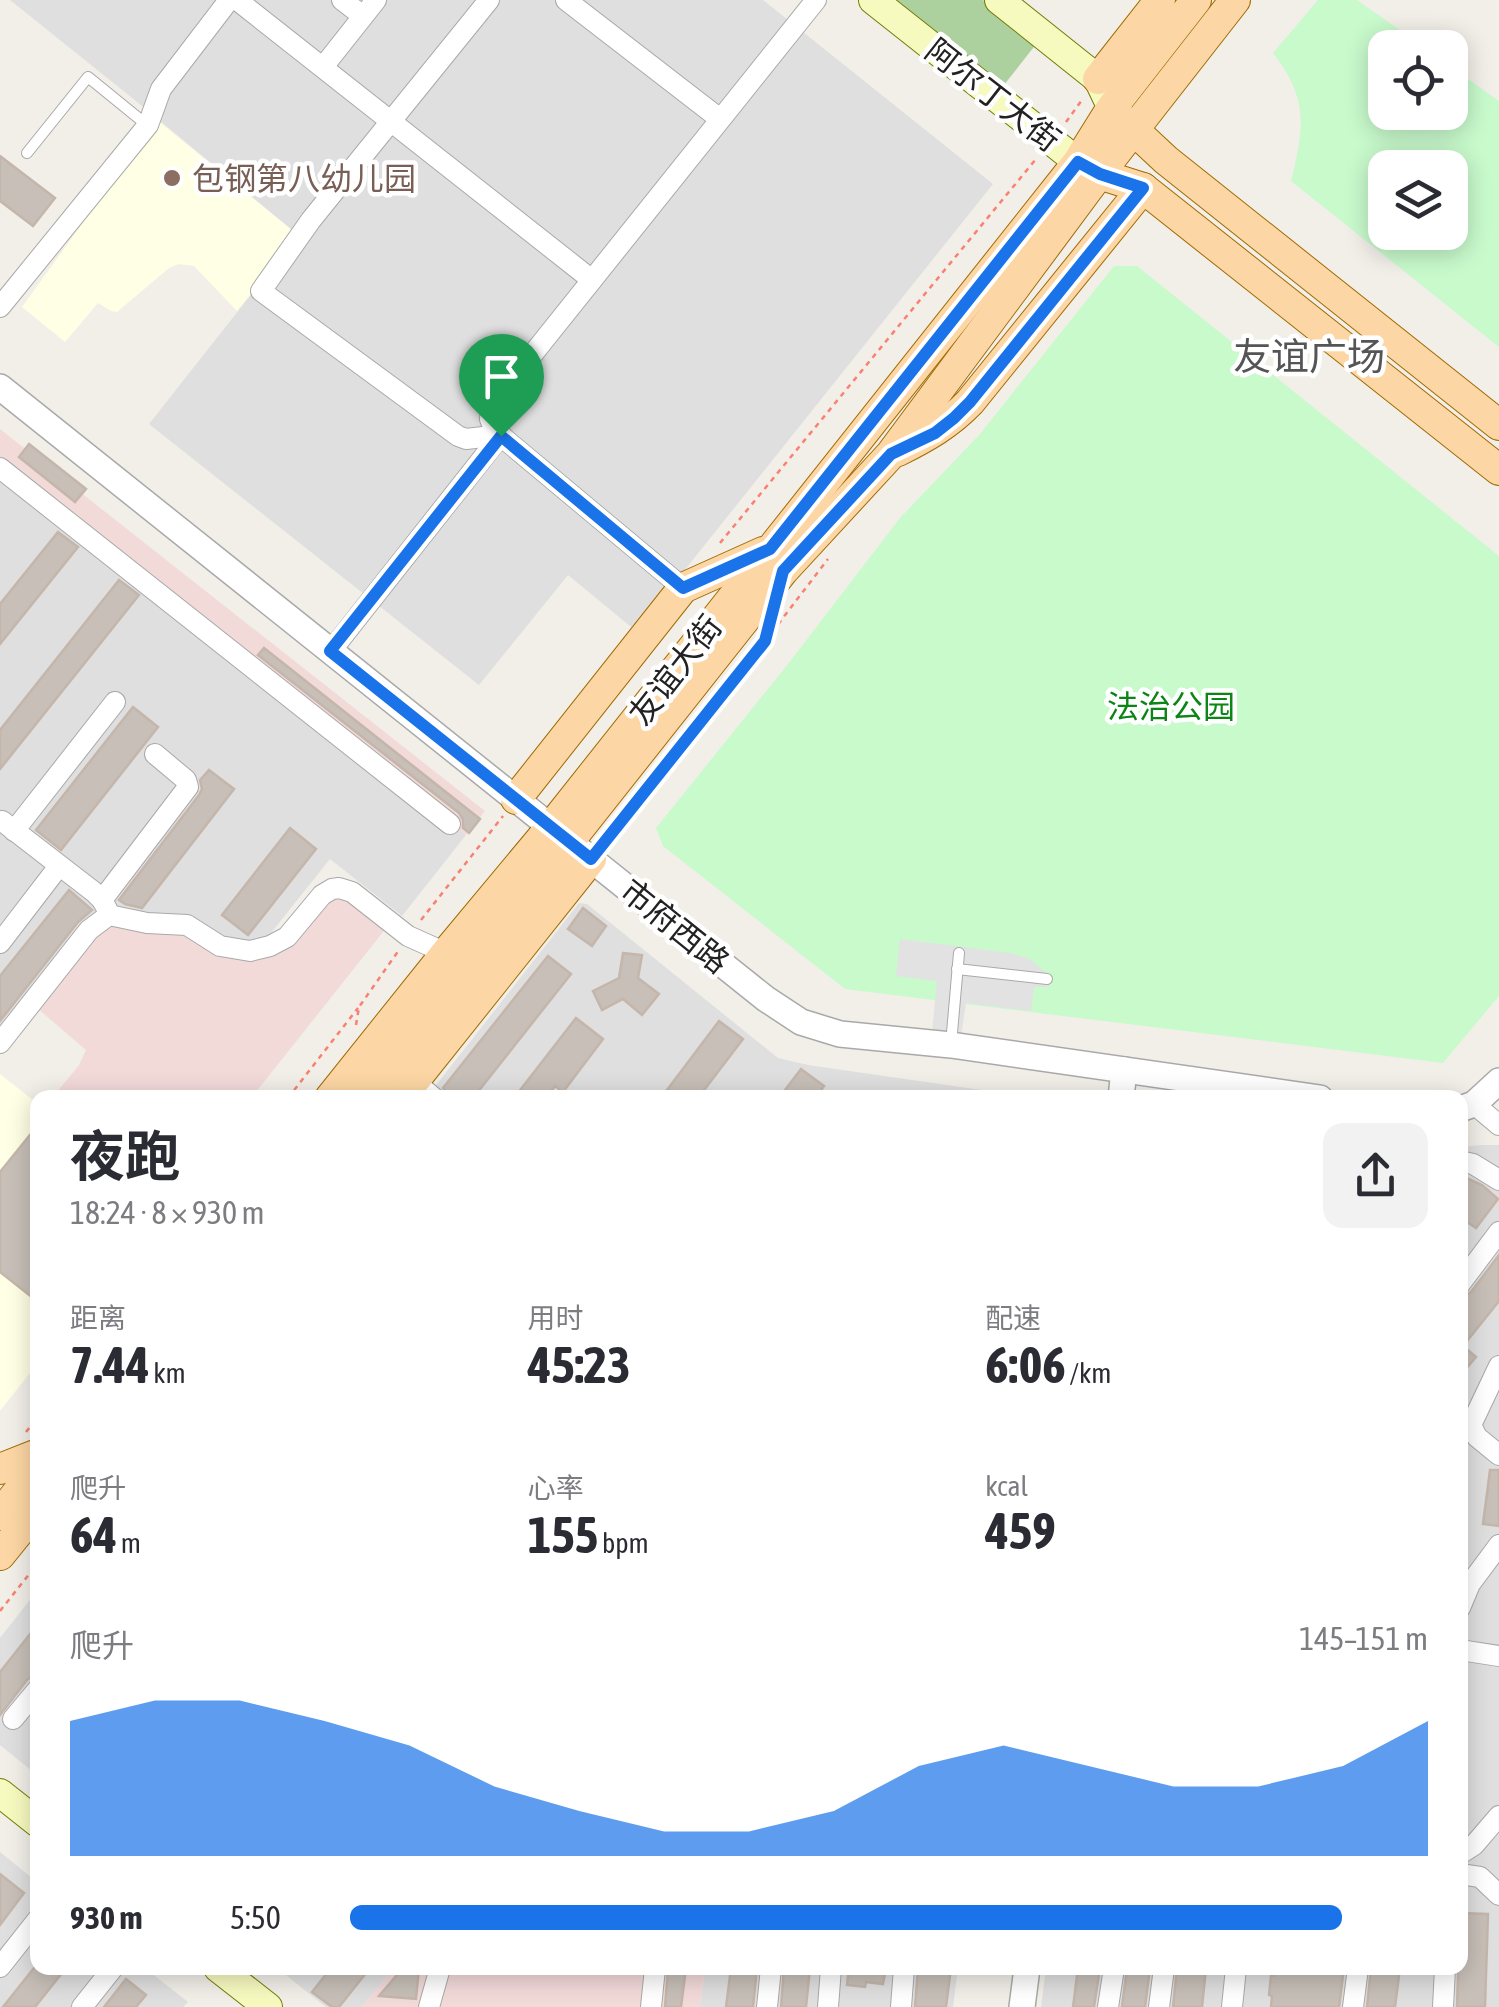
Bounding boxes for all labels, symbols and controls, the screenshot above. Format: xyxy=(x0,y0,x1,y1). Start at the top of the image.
map controls xyxy=(1368,30,1468,250)
button: locate xyxy=(1368,30,1468,130)
street label: 阿尔丁大街 xyxy=(919,31,1067,159)
button: layers xyxy=(1368,150,1468,250)
place label: 包钢第八幼儿园 xyxy=(192,160,416,197)
marker: 包钢第八幼儿园 xyxy=(161,167,183,189)
pin xyxy=(459,334,544,437)
district label: 友谊广场 xyxy=(1233,335,1385,378)
icon: arrive xyxy=(474,349,529,404)
street label: 友谊大街 xyxy=(621,608,729,732)
park label: 法治公园 xyxy=(1107,688,1235,725)
street label: 市府西路 xyxy=(614,871,736,981)
button: share xyxy=(1323,1123,1428,1228)
text: 夜跑 xyxy=(70,1125,180,1188)
text: 18:24 · 8 × 930 m xyxy=(70,1194,264,1231)
text: 距离 xyxy=(70,1302,126,1334)
text: 用时 xyxy=(528,1302,584,1334)
text: 配速 xyxy=(985,1302,1041,1334)
text: 7.44 xyxy=(70,1336,149,1394)
text: 45:23 xyxy=(528,1336,631,1394)
text: 6:06 xyxy=(985,1336,1066,1394)
text: km xyxy=(149,1357,186,1389)
text: /km xyxy=(1066,1357,1112,1389)
text: kcal xyxy=(985,1470,1028,1502)
text: 爬升 xyxy=(70,1472,126,1504)
text: 心率 xyxy=(528,1472,584,1504)
text: 459 xyxy=(985,1502,1056,1560)
text: 64 xyxy=(70,1506,117,1564)
text: 155 xyxy=(528,1506,598,1564)
text: m xyxy=(117,1527,141,1559)
text: bpm xyxy=(598,1527,649,1559)
text: 145–151 m xyxy=(1299,1620,1428,1657)
text: 爬升 xyxy=(70,1627,134,1664)
text: 930 m xyxy=(70,1899,143,1936)
text: 5:50 xyxy=(230,1899,281,1936)

